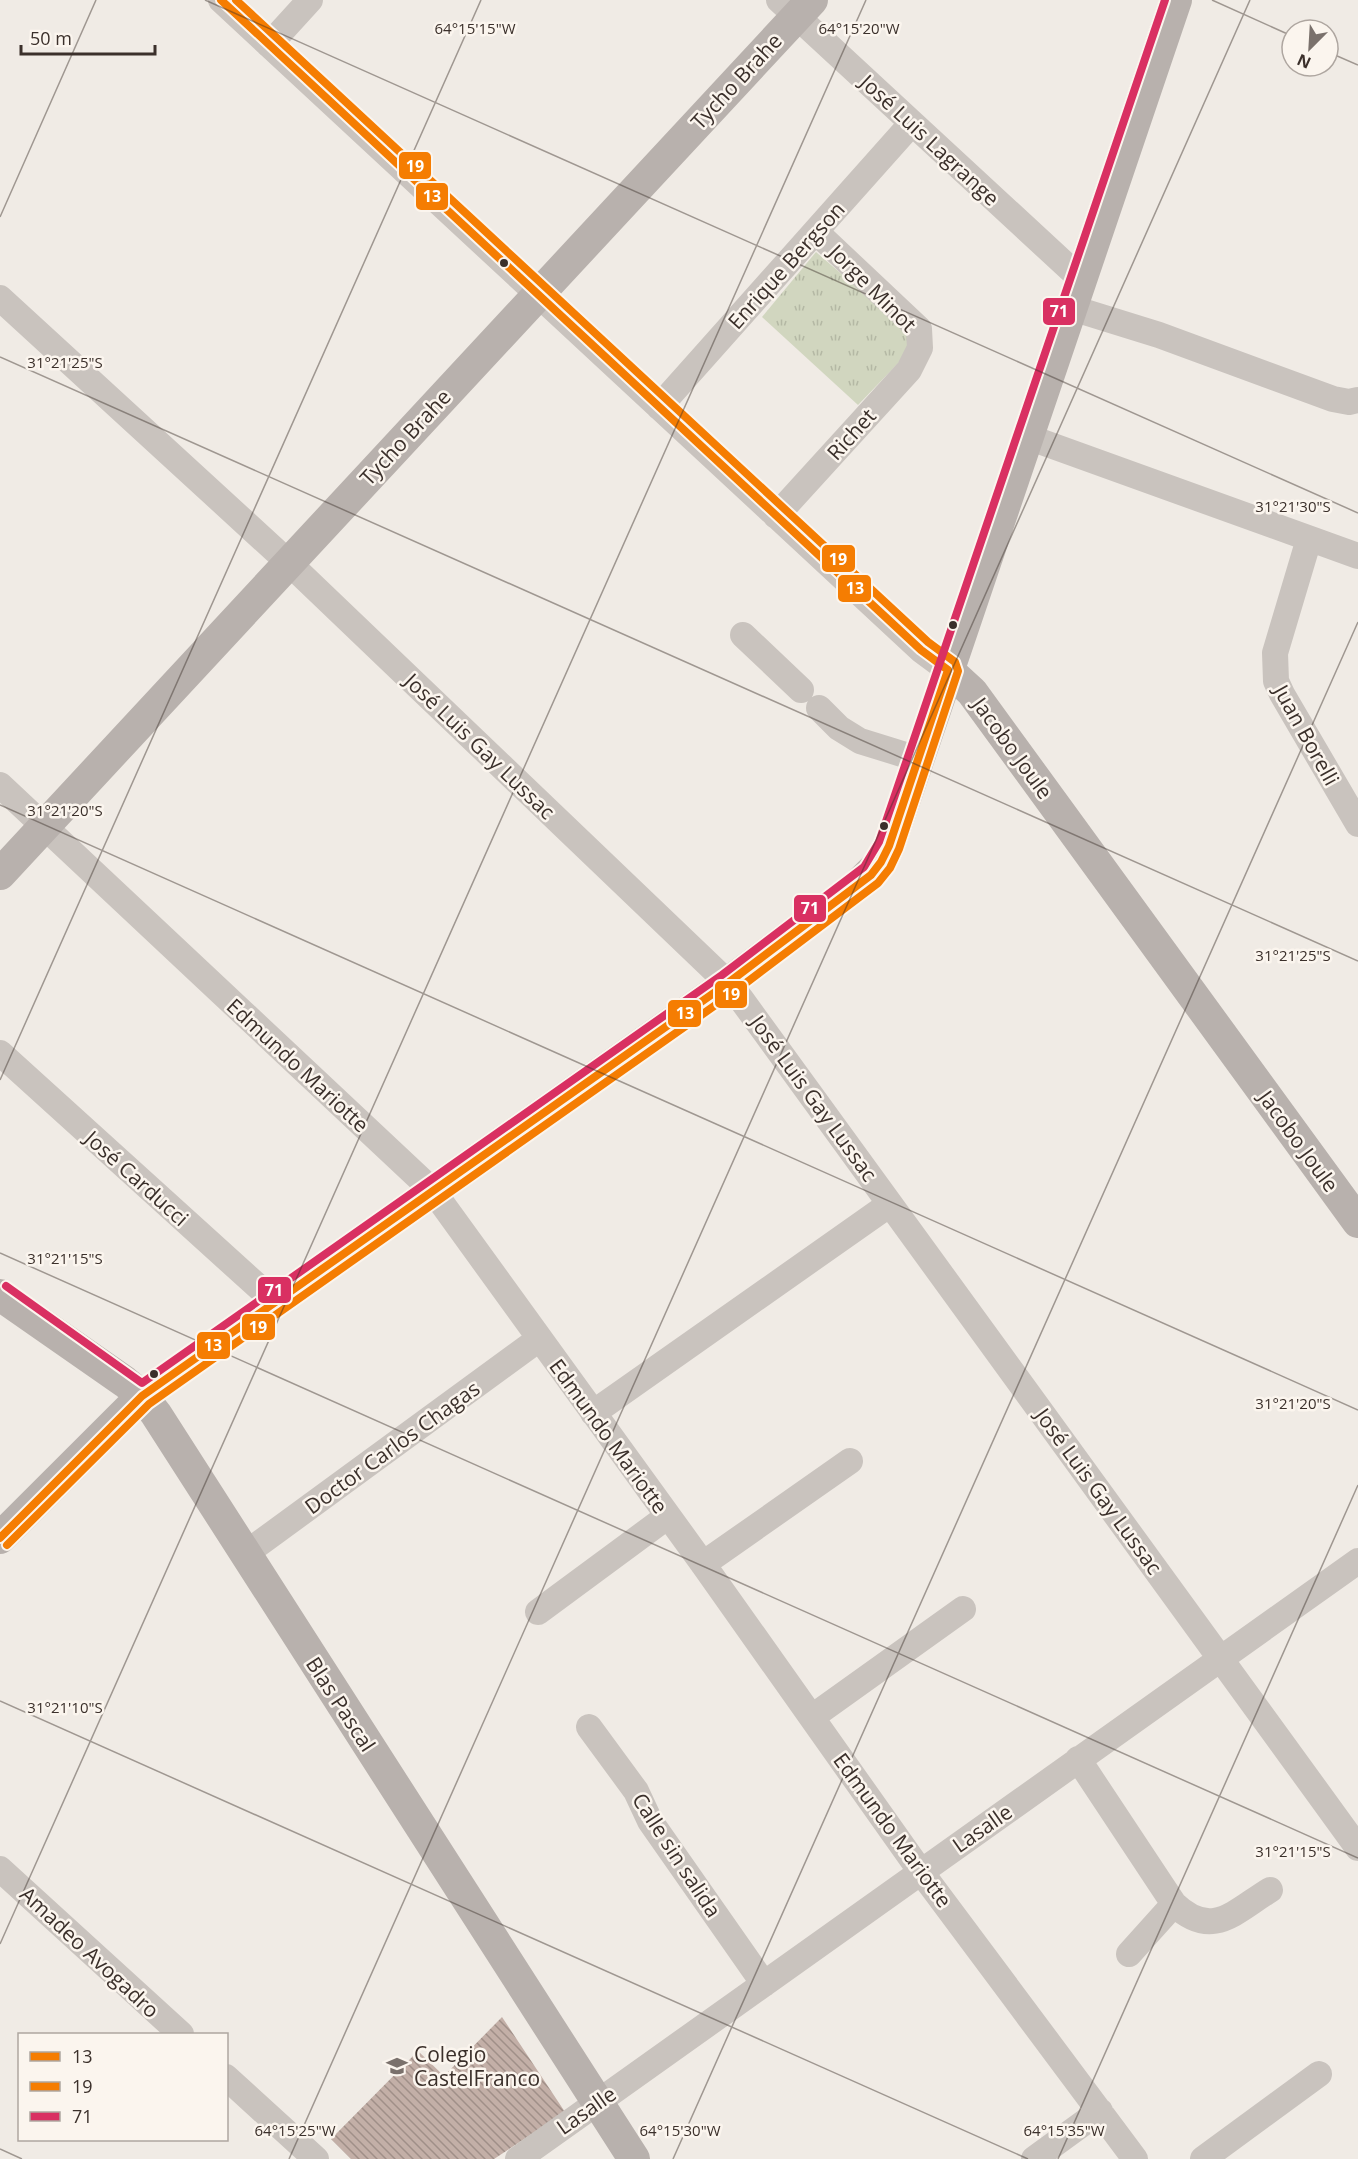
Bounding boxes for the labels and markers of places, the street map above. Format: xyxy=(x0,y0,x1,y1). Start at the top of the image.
unlabelled marker xyxy=(498,257,510,269)
unlabelled marker xyxy=(947,619,959,631)
unlabelled marker xyxy=(878,820,890,832)
unlabelled marker xyxy=(148,1368,160,1380)
place label: Colegio CastelFranco xyxy=(414,2040,540,2092)
school or university icon: Colegio CastelFranco xyxy=(385,2054,409,2078)

